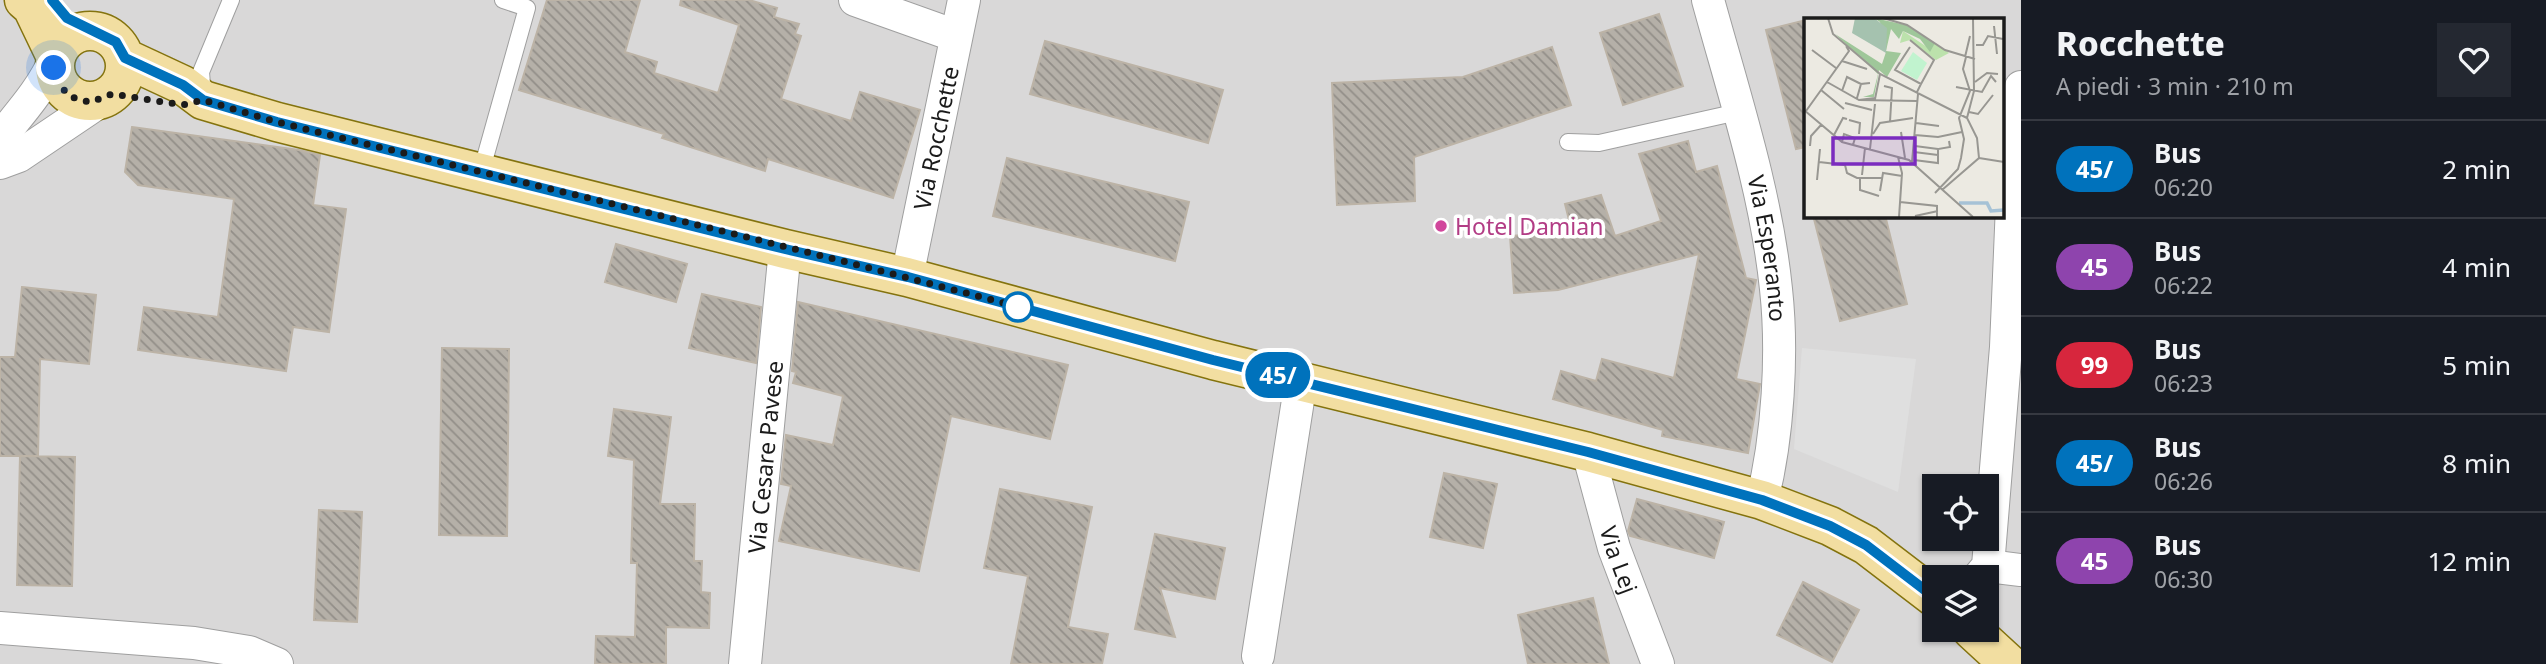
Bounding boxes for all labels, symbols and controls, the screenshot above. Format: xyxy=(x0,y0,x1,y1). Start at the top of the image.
inset map xyxy=(1804,18,2004,217)
text: Rocchette xyxy=(2056,21,2225,66)
button: heart xyxy=(2437,23,2511,97)
your location xyxy=(36,50,71,85)
street label: Via Rocchette xyxy=(905,63,966,213)
text: A piedi · 3 min · 210 m xyxy=(2056,70,2294,102)
text: Bus xyxy=(2154,135,2201,171)
text: 2 min xyxy=(2442,151,2511,187)
text: 45/ xyxy=(2076,152,2113,185)
text: 06:20 xyxy=(2154,171,2213,203)
street label: Via Esperanto xyxy=(1740,172,1794,323)
place label: Hotel Damian xyxy=(1455,210,1603,242)
marker: Hotel Damian xyxy=(1433,218,1449,234)
text: Bus xyxy=(2154,233,2201,269)
text: 4 min xyxy=(2442,249,2511,285)
text: 45 xyxy=(2081,250,2108,283)
text: 06:22 xyxy=(2154,269,2213,301)
unlabelled marker xyxy=(1003,292,1033,322)
text: Bus xyxy=(2154,331,2201,367)
text: 5 min xyxy=(2442,347,2511,383)
text: 99 xyxy=(2081,348,2108,381)
line badge: 45/ xyxy=(1238,352,1318,398)
text: 45/ xyxy=(1259,358,1297,391)
street label: Via Cesare Pavese xyxy=(740,359,790,555)
text: 06:23 xyxy=(2154,367,2213,399)
text: Bus xyxy=(2154,429,2201,465)
text: 8 min xyxy=(2442,445,2511,481)
text: 45/ xyxy=(2076,446,2113,479)
text: 06:26 xyxy=(2154,465,2213,497)
map controls xyxy=(1922,474,1999,642)
button: locate xyxy=(1922,474,1999,551)
street label: Via Lej xyxy=(1593,522,1646,598)
text: Bus xyxy=(2154,527,2201,563)
text: 12 min xyxy=(2427,543,2511,579)
text: 45 xyxy=(2081,544,2108,577)
text: 06:30 xyxy=(2154,563,2213,595)
button: layers xyxy=(1922,565,1999,642)

